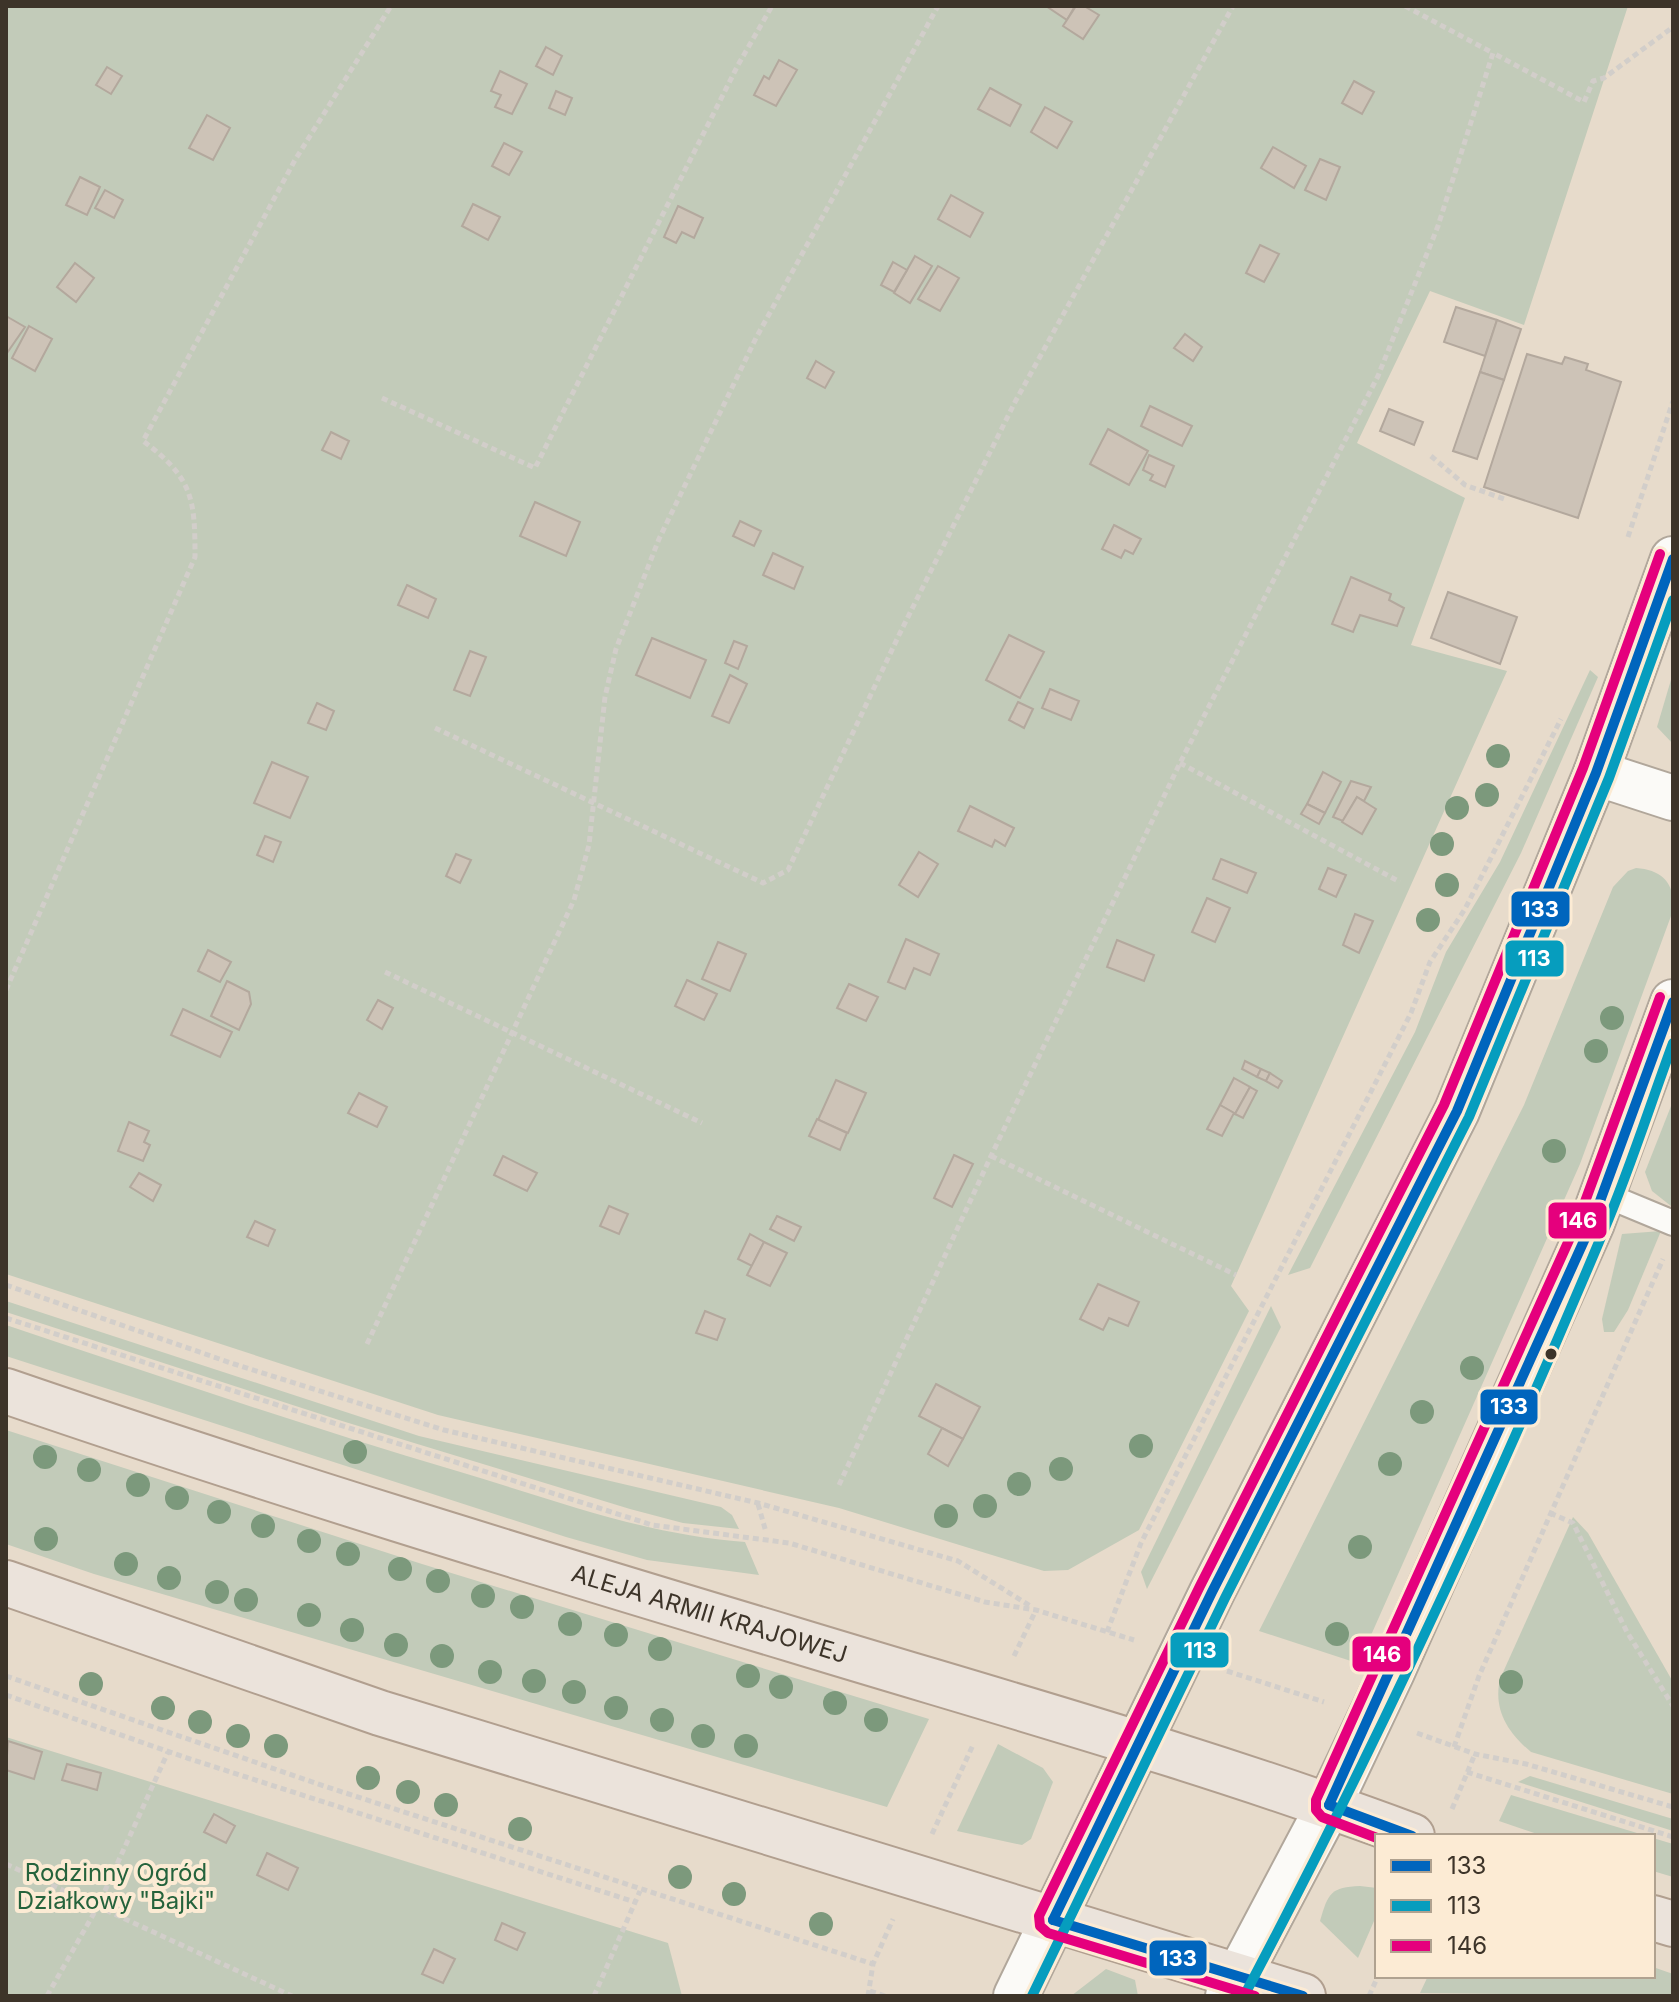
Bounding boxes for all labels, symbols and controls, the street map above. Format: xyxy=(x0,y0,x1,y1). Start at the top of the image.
line badge: 133 xyxy=(1510,890,1571,928)
text: 133 xyxy=(1521,896,1559,922)
line badge: 113 xyxy=(1504,939,1565,978)
text: 113 xyxy=(1517,945,1551,971)
line badge: 146 xyxy=(1547,1201,1608,1240)
text: 146 xyxy=(1559,1207,1597,1233)
unlabelled marker xyxy=(1543,1346,1559,1362)
line badge: 133 xyxy=(1479,1388,1539,1426)
text: 133 xyxy=(1490,1393,1528,1419)
street label: ALEJA ARMII KRAJOWEJ xyxy=(568,1559,851,1669)
line badge: 113 xyxy=(1169,1631,1230,1669)
line badge: 146 xyxy=(1351,1635,1412,1673)
text: 113 xyxy=(1183,1637,1217,1663)
text: 146 xyxy=(1363,1641,1401,1667)
legend xyxy=(1375,1834,1655,1978)
text: 133 xyxy=(1447,1851,1486,1880)
park label: Rodzinny Ogród Działkowy "Bajki" xyxy=(17,1858,215,1915)
text: 113 xyxy=(1447,1891,1481,1920)
text: 146 xyxy=(1447,1931,1487,1960)
line badge: 133 xyxy=(1148,1939,1208,1977)
text: 133 xyxy=(1159,1945,1197,1971)

